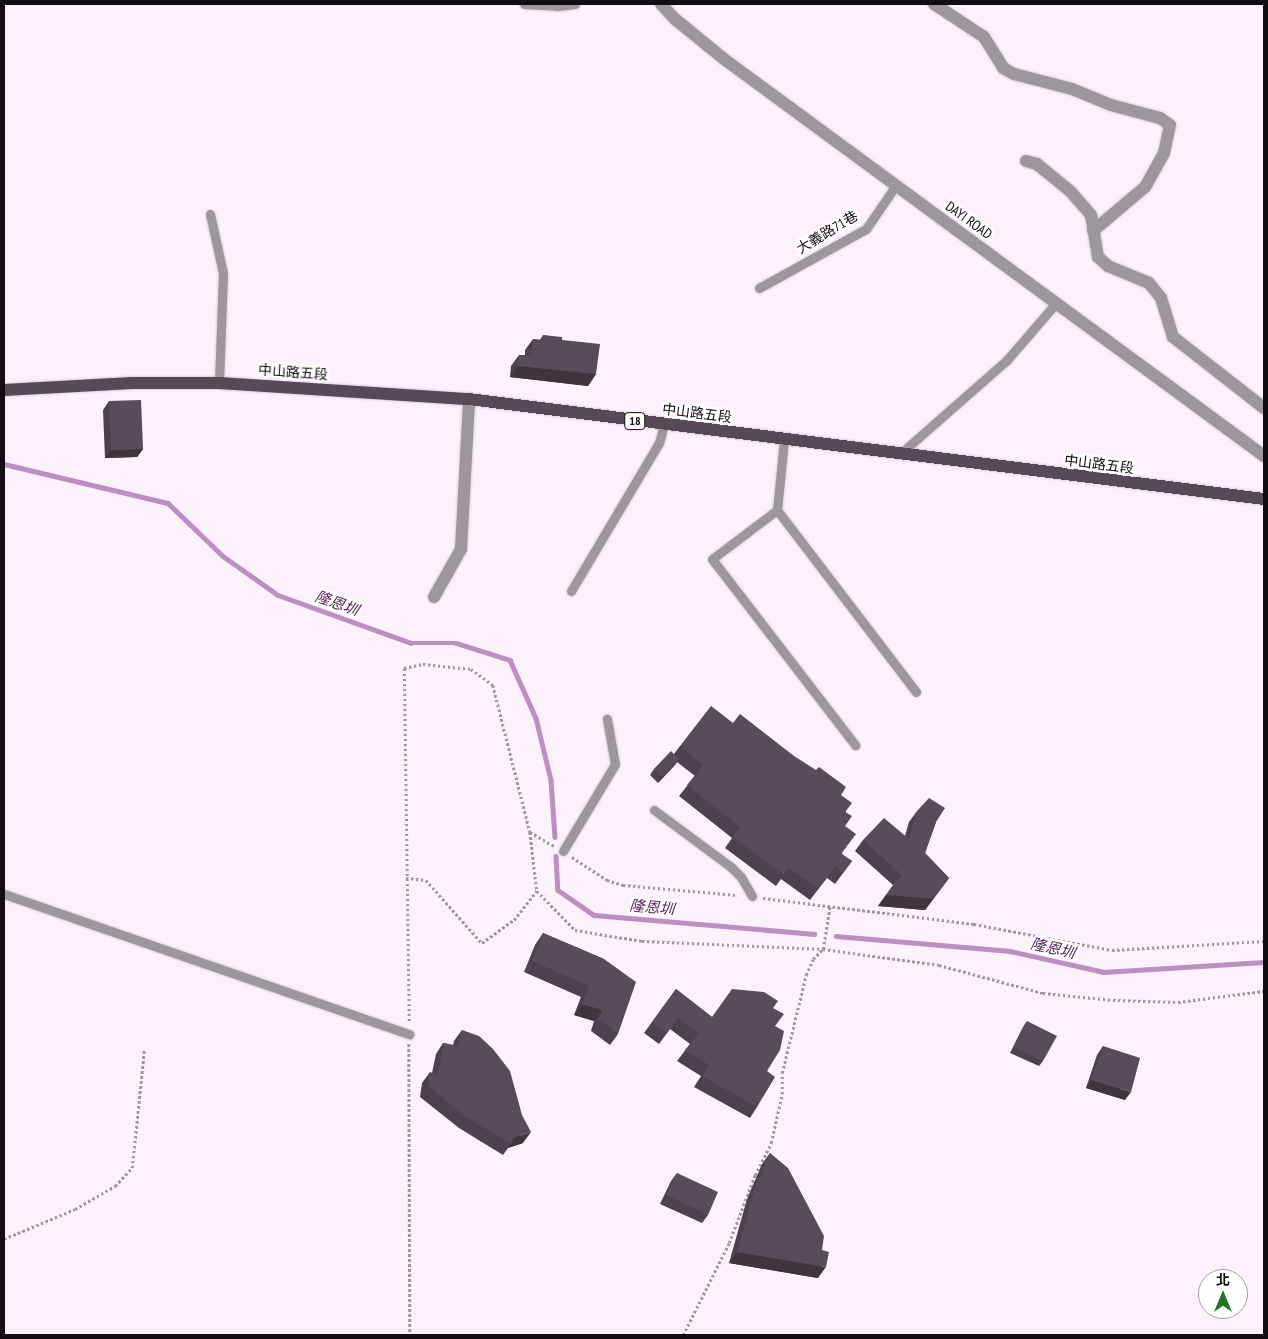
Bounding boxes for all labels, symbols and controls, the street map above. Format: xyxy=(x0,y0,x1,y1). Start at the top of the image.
street label: DAYI ROAD xyxy=(943,198,995,242)
street label: 大義路71巷 xyxy=(793,207,861,257)
street label: 中山路五段 xyxy=(257,361,329,383)
street label: 中山路五段 xyxy=(661,400,733,426)
road number: 18 xyxy=(624,412,646,431)
street label: 中山路五段 xyxy=(1063,451,1135,477)
water label: 隆恩圳 xyxy=(313,587,361,619)
water label: 隆恩圳 xyxy=(629,896,675,918)
water label: 隆恩圳 xyxy=(1029,934,1077,962)
north arrow xyxy=(1198,1269,1248,1319)
text: 北 xyxy=(1216,1271,1230,1289)

